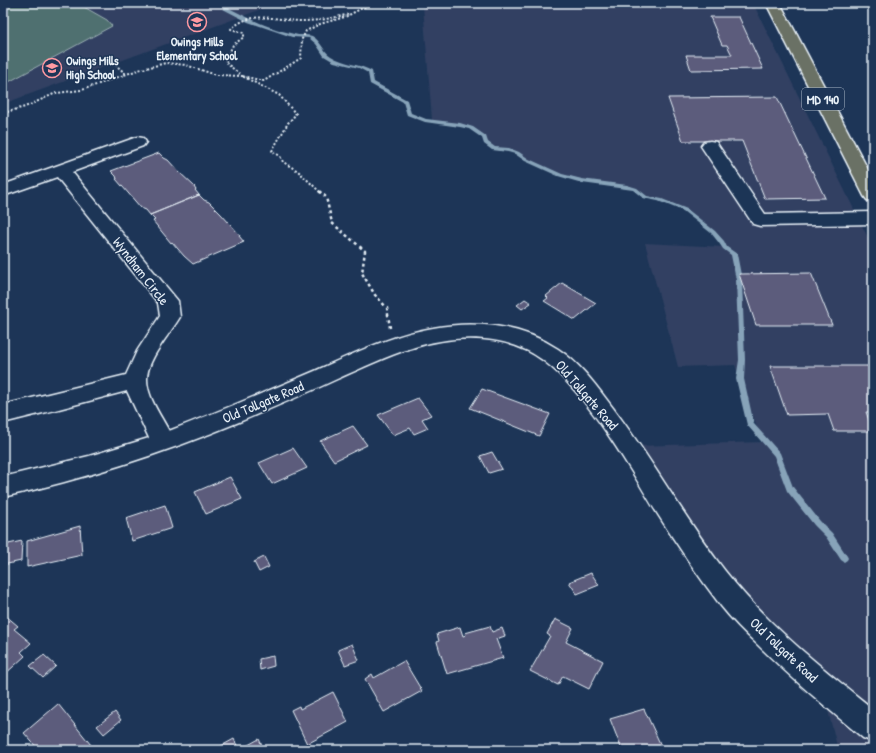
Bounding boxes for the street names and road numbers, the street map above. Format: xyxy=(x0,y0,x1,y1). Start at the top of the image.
road number: MD 140 xyxy=(802,88,844,110)
street label: Wyndham Circle xyxy=(108,233,174,310)
street label: Old Tollgate Road xyxy=(551,356,623,435)
street label: Old Tollgate Road xyxy=(219,376,307,428)
street label: Old Tollgate Road xyxy=(745,613,823,687)

